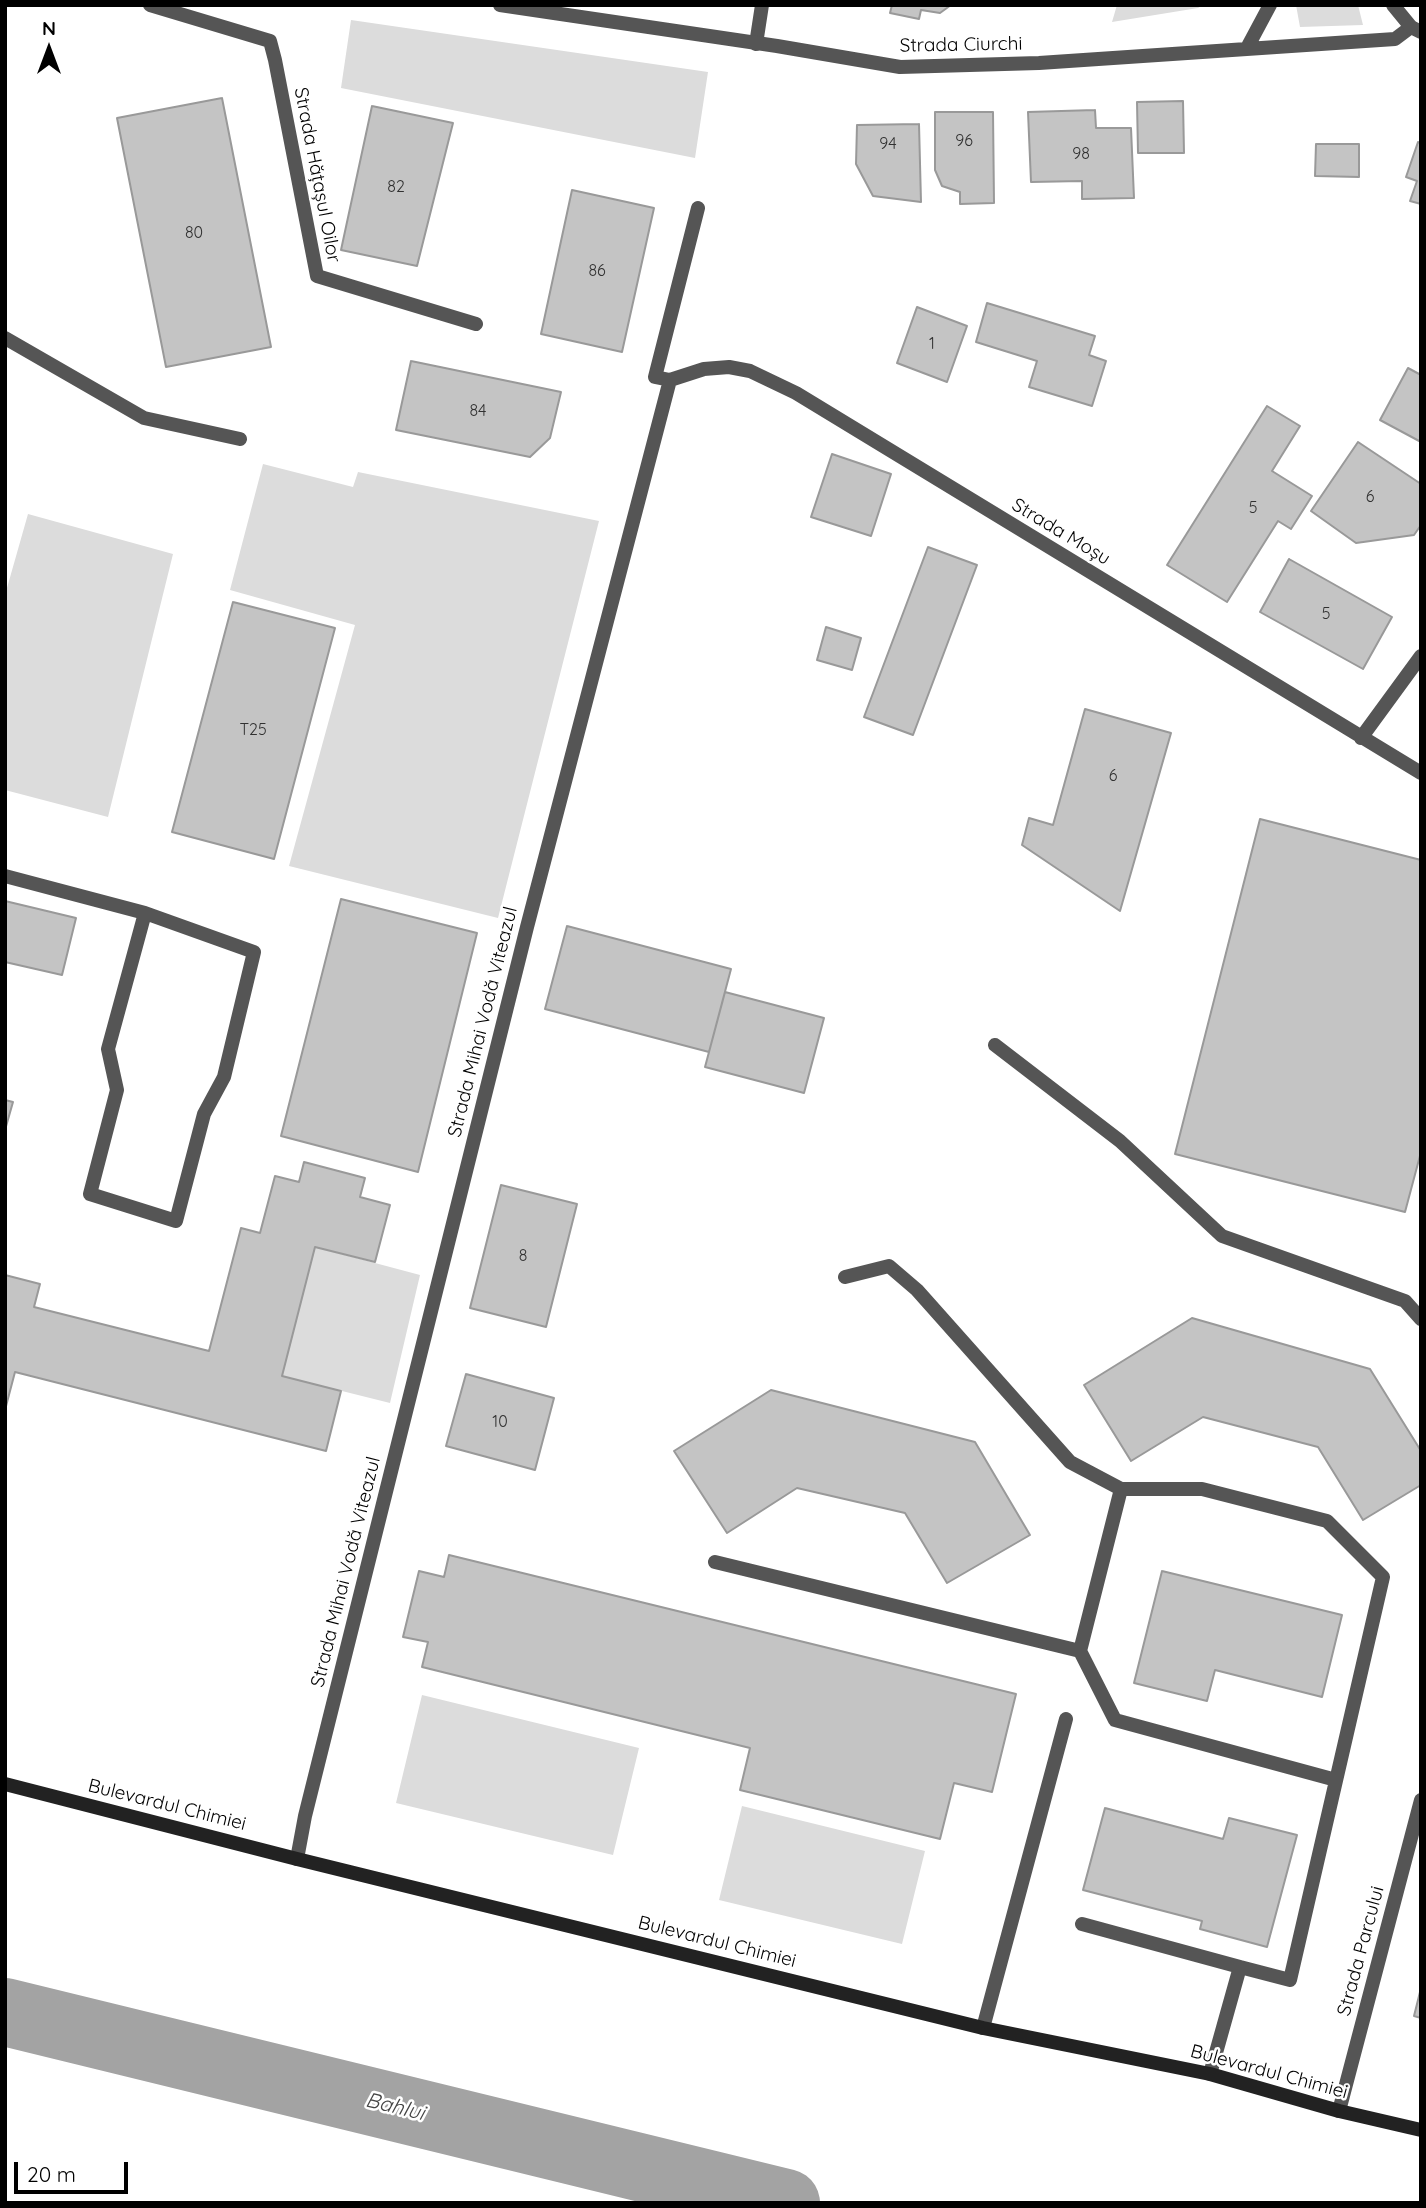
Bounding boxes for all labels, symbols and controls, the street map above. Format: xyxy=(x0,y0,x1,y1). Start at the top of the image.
north arrow xyxy=(14,14,84,84)
text: N xyxy=(42,16,56,40)
street label: Strada Ciurchi xyxy=(899,33,1023,57)
street label: Strada Hățașul Oilor xyxy=(289,85,345,265)
house number: 96 xyxy=(955,131,973,151)
house number: 94 xyxy=(879,134,897,154)
house number: 98 xyxy=(1072,144,1090,164)
house number: 82 xyxy=(387,177,405,197)
house number: 80 xyxy=(185,223,203,243)
house number: 86 xyxy=(588,261,606,281)
house number: 1 xyxy=(929,334,935,354)
house number: 84 xyxy=(469,401,487,421)
house number: 6 xyxy=(1366,487,1374,507)
street label: Strada Moșu xyxy=(1008,494,1114,570)
house number: 5 xyxy=(1249,498,1257,518)
house number: 5 xyxy=(1322,604,1330,624)
house number: T25 xyxy=(239,720,267,740)
house number: 6 xyxy=(1109,766,1117,786)
street label: Strada Mihai Vodă Viteazul xyxy=(443,904,523,1140)
house number: 8 xyxy=(519,1246,527,1266)
house number: 10 xyxy=(492,1412,508,1432)
street label: Strada Mihai Vodă Viteazul xyxy=(306,1454,386,1690)
street label: Bulevardul Chimiei xyxy=(86,1774,248,1836)
street label: Strada Parcului xyxy=(1333,1884,1389,2018)
street label: Bulevardul Chimiei xyxy=(636,1911,798,1973)
street label: Bulevardul Chimiei xyxy=(1188,2040,1350,2104)
water label: Bahlui xyxy=(363,2088,427,2126)
scale bar xyxy=(18,2148,131,2192)
text: 20 m xyxy=(27,2161,76,2187)

